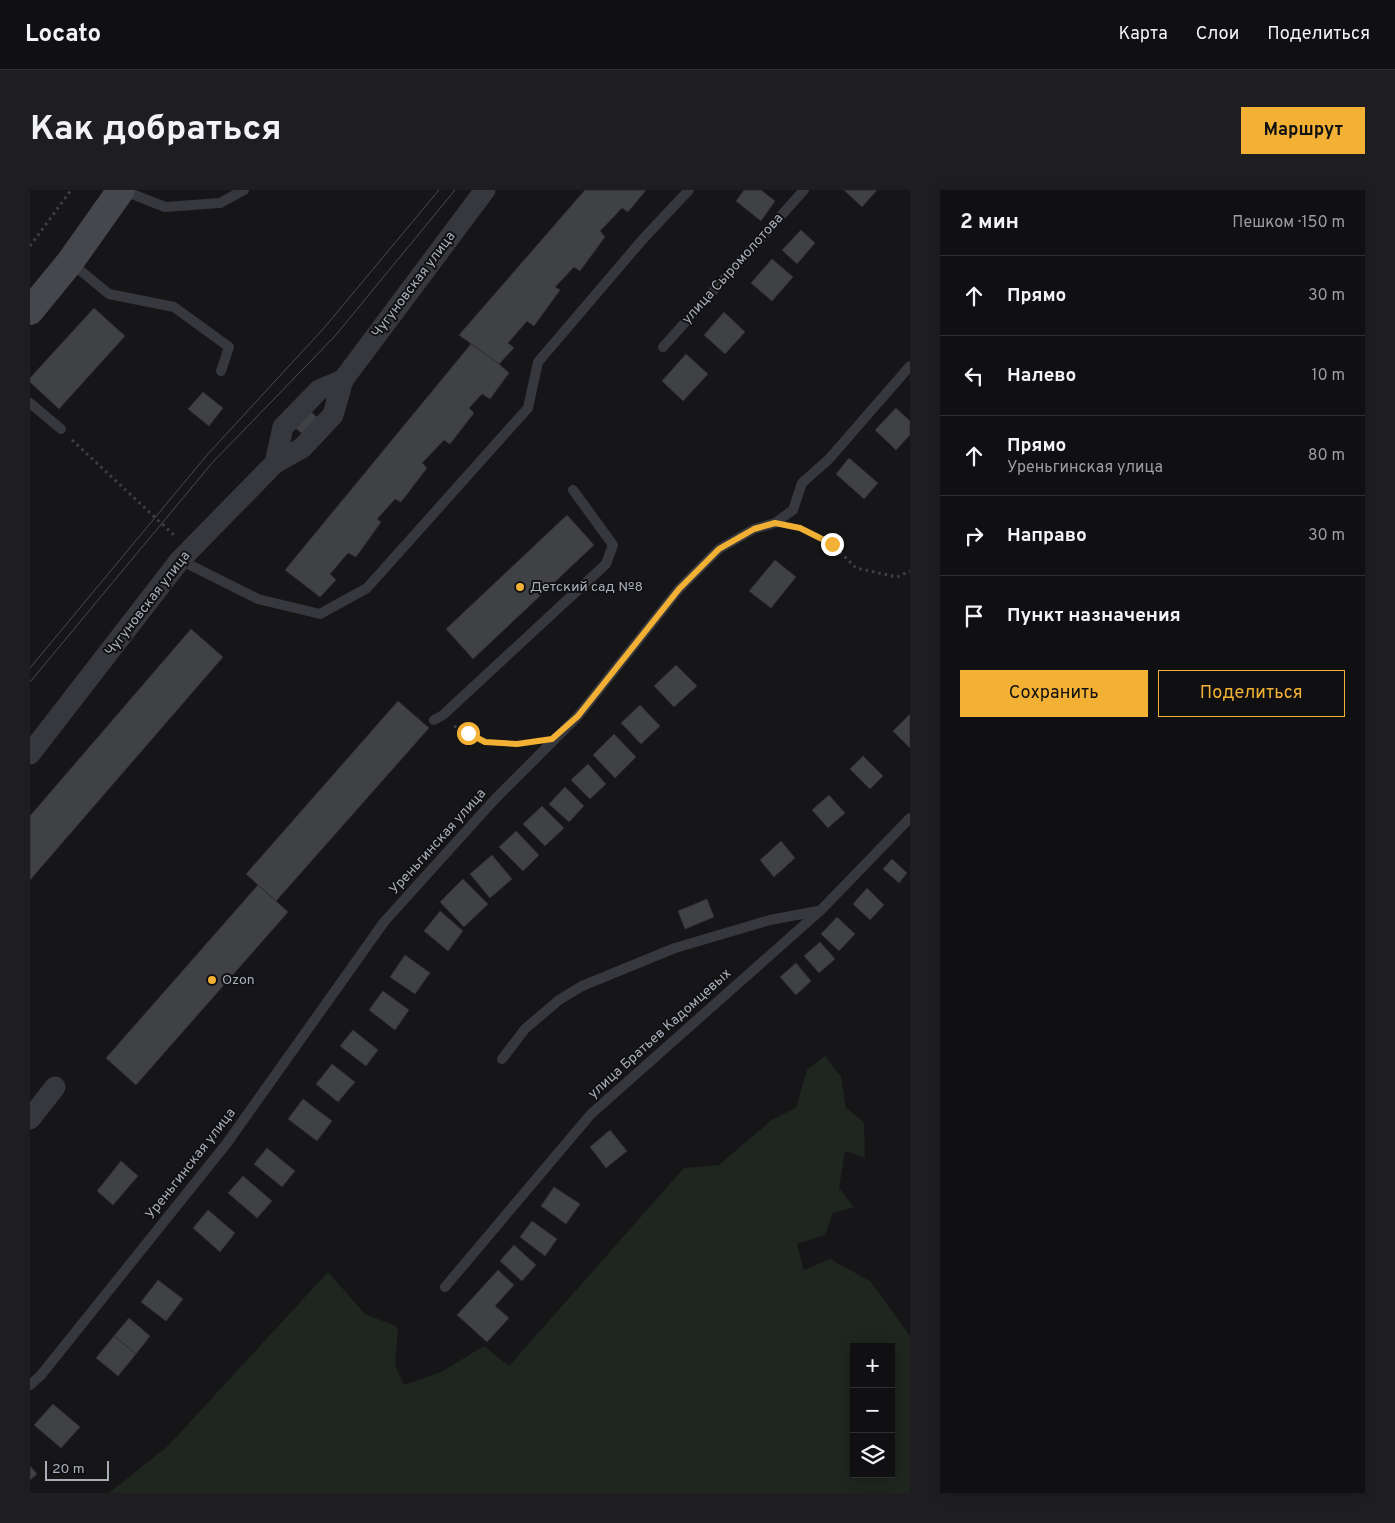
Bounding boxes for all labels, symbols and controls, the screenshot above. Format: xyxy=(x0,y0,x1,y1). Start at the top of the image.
text: Locato xyxy=(25,20,101,50)
text: Карта xyxy=(1118,23,1168,46)
text: Слои xyxy=(1196,23,1239,46)
text: Поделиться xyxy=(1267,23,1370,46)
button: Маршрут xyxy=(1241,107,1365,154)
text: Как добраться xyxy=(30,108,282,152)
text: 2 мин xyxy=(960,209,1019,236)
street label: улица Сыромолотова xyxy=(679,210,787,328)
text: Пешком · 150 m xyxy=(1232,213,1345,233)
street label: Чугуновская улица xyxy=(368,229,460,341)
icon: ahead xyxy=(960,282,988,310)
text: Прямо xyxy=(1007,284,1066,308)
text: 30 m xyxy=(1308,286,1345,306)
icon: left xyxy=(960,362,988,390)
text: Налево xyxy=(1007,364,1076,388)
text: 10 m xyxy=(1311,366,1345,386)
text: Прямо xyxy=(1007,434,1066,458)
icon: ahead xyxy=(960,442,988,470)
text: 80 m xyxy=(1308,446,1345,466)
text: Уреньгинская улица xyxy=(1007,458,1163,478)
icon: right xyxy=(960,522,988,550)
text: Направо xyxy=(1007,524,1087,548)
text: 30 m xyxy=(1308,526,1345,546)
route end xyxy=(821,533,844,556)
street label: Чугуновская улица xyxy=(102,548,194,660)
place label: Детский сад №8 xyxy=(530,579,643,596)
marker: Детский сад №8 xyxy=(514,581,526,593)
icon: arrive xyxy=(960,602,988,630)
text: Пункт назначения xyxy=(1007,604,1181,628)
button: Сохранить xyxy=(960,670,1148,717)
button: Поделиться xyxy=(1158,670,1345,717)
route start xyxy=(457,722,480,745)
street label: Уреньгинская улица xyxy=(386,786,490,898)
street label: улица Братьев Кадомцевых xyxy=(585,965,735,1103)
place label: Ozon xyxy=(222,972,255,989)
marker: Ozon xyxy=(206,974,218,986)
street label: Уреньгинская улица xyxy=(142,1105,240,1223)
map controls xyxy=(850,1343,895,1478)
button: + xyxy=(850,1343,895,1388)
button: − xyxy=(850,1388,895,1433)
button: layers xyxy=(850,1433,895,1478)
scale bar xyxy=(45,1458,109,1481)
text: 20 m xyxy=(52,1461,85,1478)

